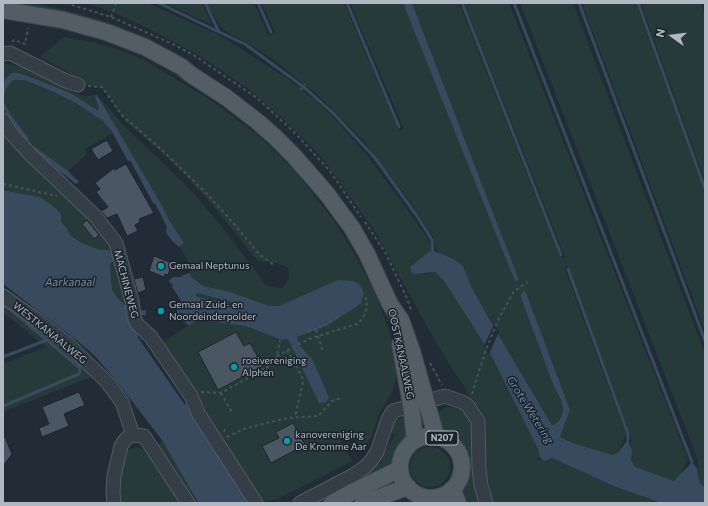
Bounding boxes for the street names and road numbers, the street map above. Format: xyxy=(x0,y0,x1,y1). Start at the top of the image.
street label: MACHINEWEG xyxy=(111,249,141,319)
street label: WESTKANAALWEG xyxy=(11,300,89,366)
street label: OOSTKANAALWEG xyxy=(386,308,416,400)
road number: N207 xyxy=(426,431,458,445)

